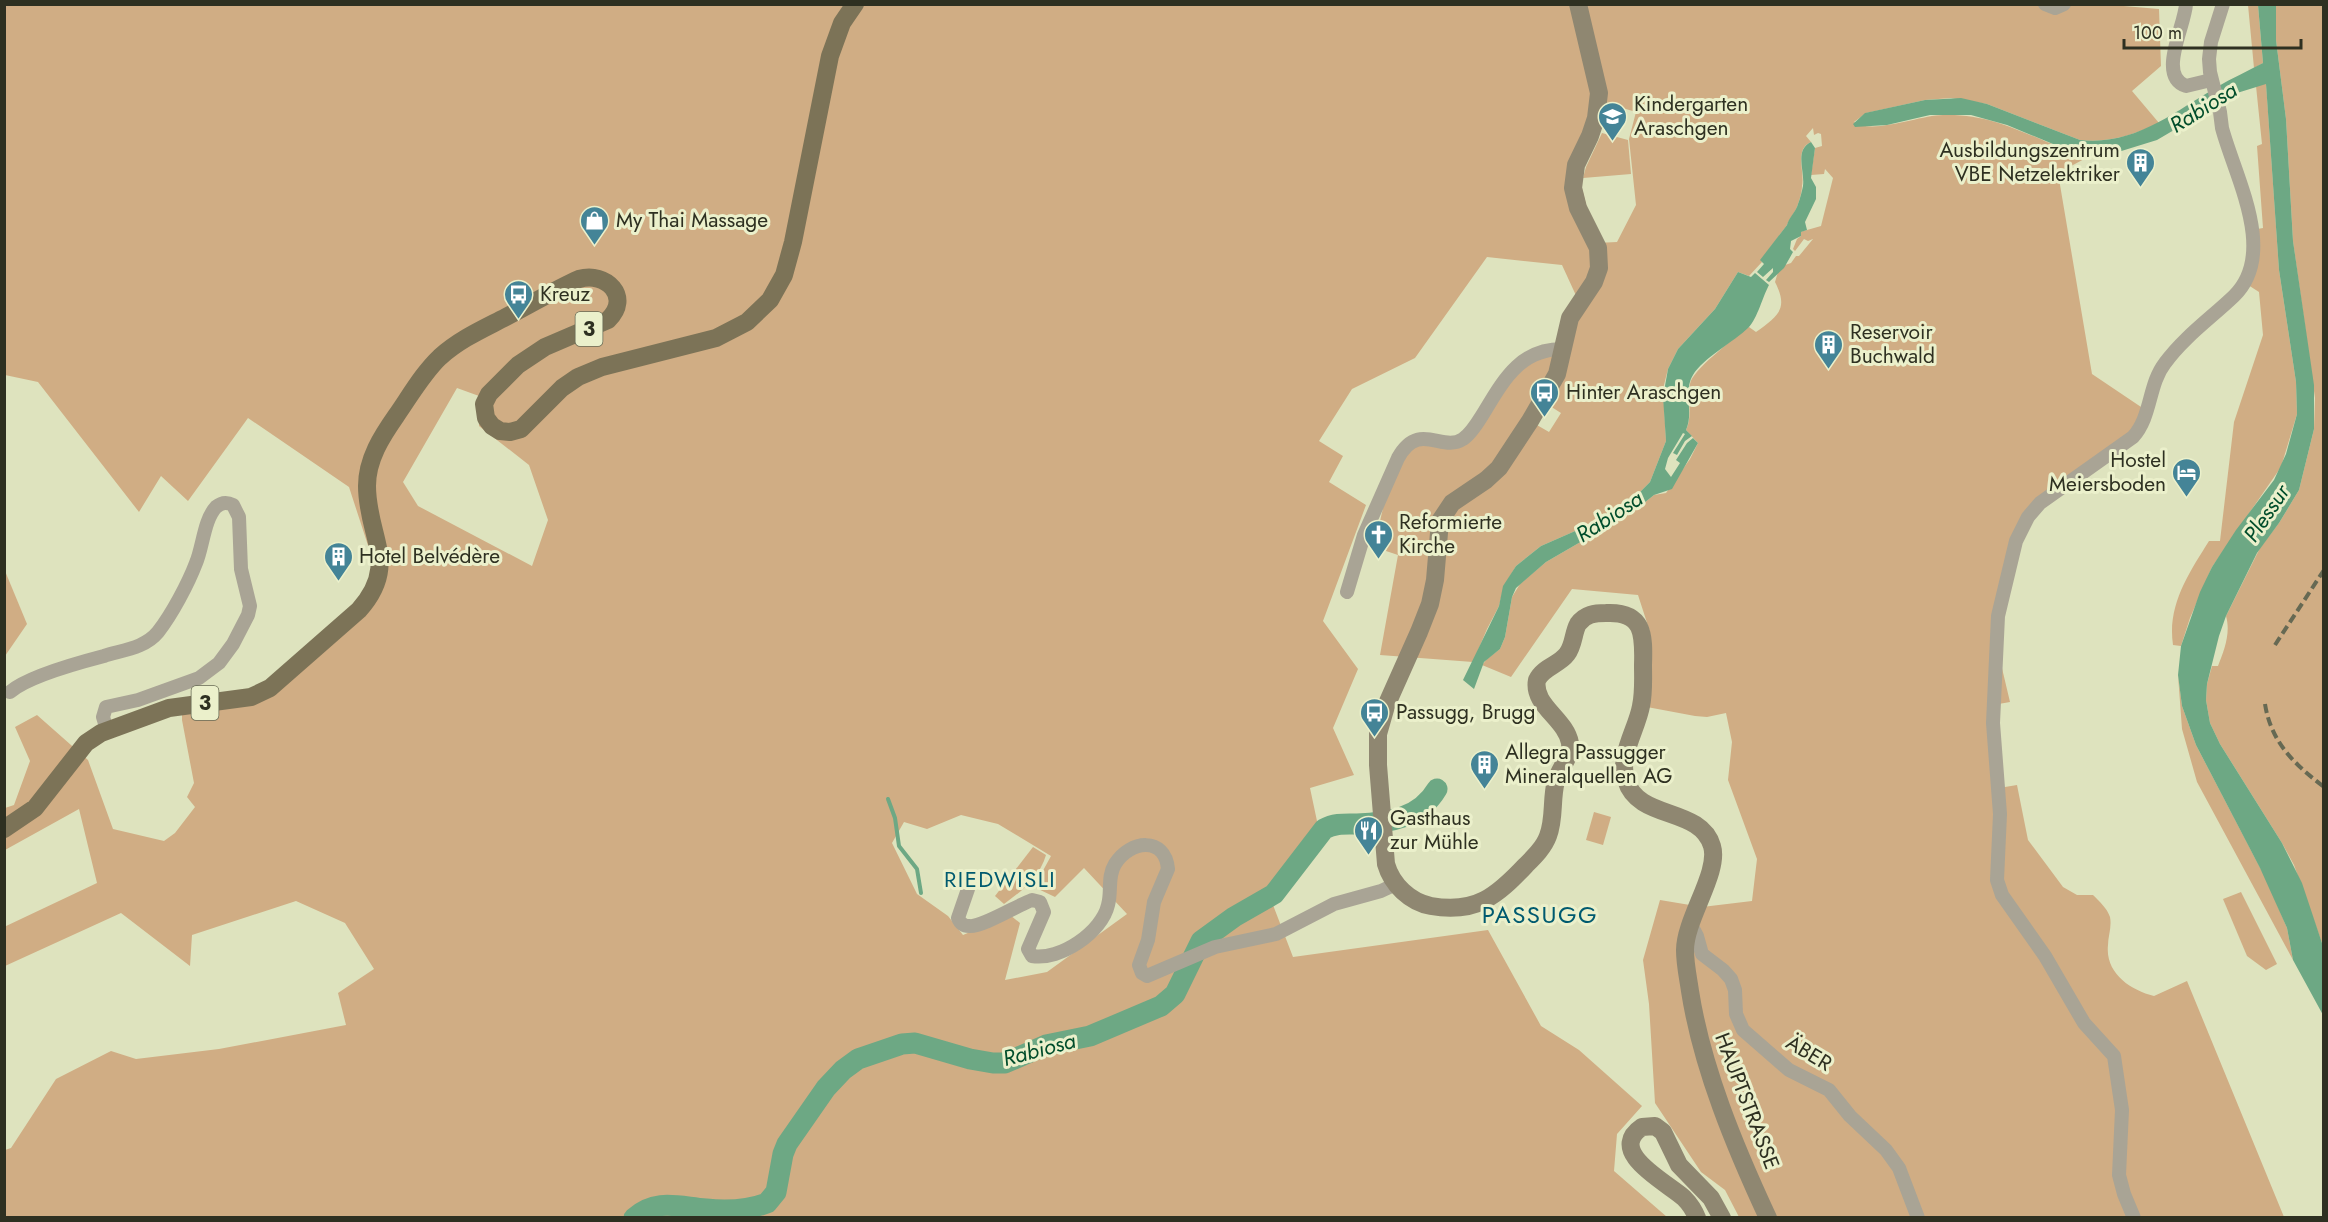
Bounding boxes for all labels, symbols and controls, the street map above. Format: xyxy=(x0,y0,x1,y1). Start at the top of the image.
scale bar xyxy=(2124,12,2301,50)
text: 100 m xyxy=(2133,20,2182,46)
water label: Rabiosa xyxy=(2163,74,2243,140)
place label: Kindergarten Araschgen xyxy=(1634,89,1748,143)
school or university icon: Kindergarten Araschgen xyxy=(1597,100,1629,142)
place label: Ausbildungszentrum VBE Netzelektriker xyxy=(1940,135,2121,189)
building icon: Ausbildungszentrum VBE Netzelektriker xyxy=(2125,146,2157,188)
shop icon: My Thai Massage xyxy=(579,204,611,246)
place label: My Thai Massage xyxy=(616,205,768,235)
bus stop icon: Kreuz xyxy=(503,278,535,320)
place label: Kreuz xyxy=(540,279,591,309)
road number: 3 xyxy=(576,312,602,346)
place label: Reservoir Buchwald xyxy=(1850,317,1935,371)
building icon: Reservoir Buchwald xyxy=(1813,328,1845,370)
bus stop icon: Hinter Araschgen xyxy=(1529,376,1561,418)
place label: Hinter Araschgen xyxy=(1566,377,1721,407)
place label: Hostel Meiersboden xyxy=(2049,445,2166,499)
hotel icon: Hostel Meiersboden xyxy=(2171,456,2203,498)
water label: Plessur xyxy=(2235,476,2298,548)
water label: Rabiosa xyxy=(1569,482,1649,550)
place label: Reformierte Kirche xyxy=(1399,507,1502,561)
church icon: Reformierte Kirche xyxy=(1362,518,1394,560)
building icon: Hotel Belvédère xyxy=(322,540,354,582)
place label: Hotel Belvédère xyxy=(359,541,500,571)
road number: 3 xyxy=(192,686,218,720)
bus stop icon: Passugg, Brugg xyxy=(1359,696,1391,738)
place label: Passugg, Brugg xyxy=(1396,697,1536,727)
place label: Allegra Passugger Mineralquellen AG xyxy=(1505,737,1673,791)
building icon: Allegra Passugger Mineralquellen AG xyxy=(1468,748,1500,790)
place label: Gasthaus zur Mühle xyxy=(1390,803,1479,857)
restaurant icon: Gasthaus zur Mühle xyxy=(1353,814,1385,856)
district label: RIEDWISLI xyxy=(944,863,1056,895)
district label: PASSUGG xyxy=(1482,897,1598,932)
water label: Rabiosa xyxy=(999,1024,1079,1074)
street label: HAUPTSTRASSE xyxy=(1707,1028,1787,1174)
street label: ÄBER xyxy=(1780,1028,1838,1079)

